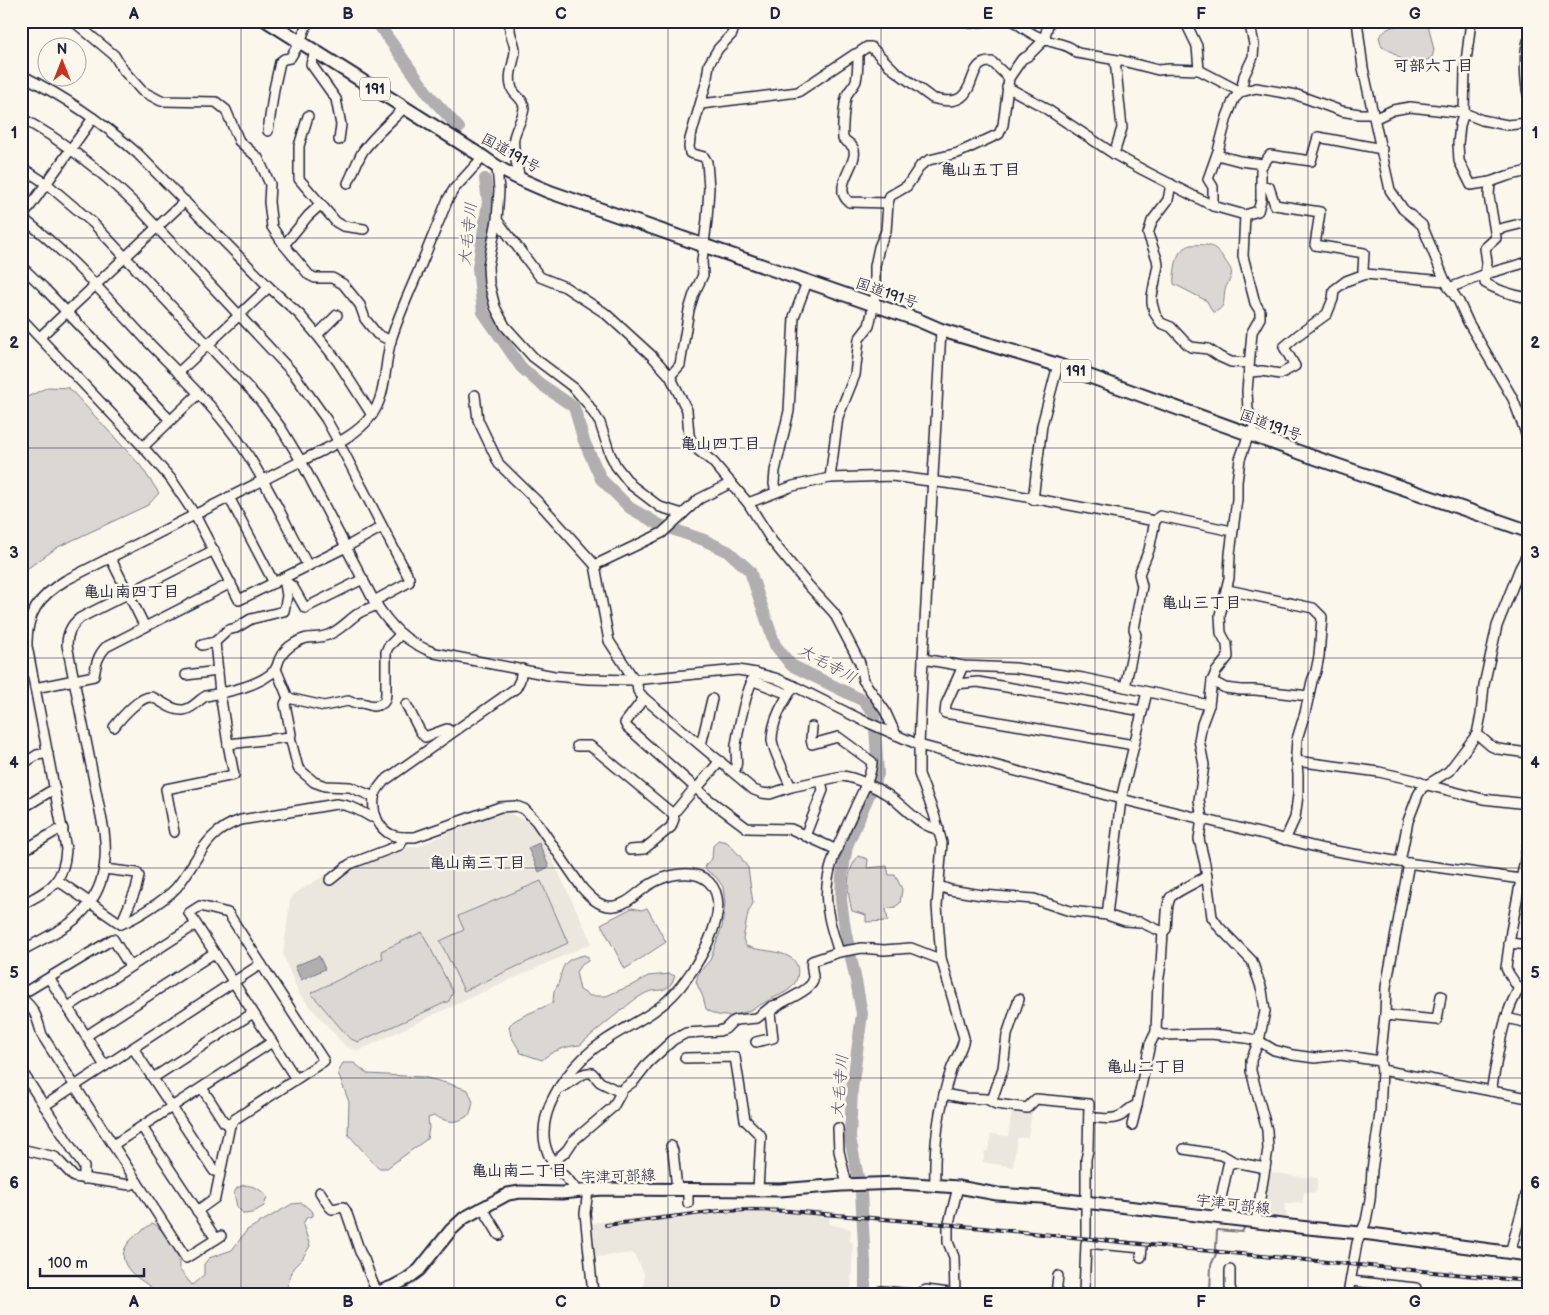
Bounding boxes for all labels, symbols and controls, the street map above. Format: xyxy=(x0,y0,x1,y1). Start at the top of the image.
text: A xyxy=(128,5,139,24)
text: B xyxy=(342,5,354,24)
text: C xyxy=(555,5,567,24)
text: D xyxy=(769,5,781,24)
text: E xyxy=(983,5,993,24)
text: F xyxy=(1196,5,1206,24)
text: G xyxy=(1409,5,1421,24)
north arrow xyxy=(38,38,88,88)
text: N xyxy=(57,41,67,58)
district label: 可部六丁目 xyxy=(1393,57,1473,76)
road number: 191 xyxy=(360,78,390,100)
text: 1 xyxy=(11,124,17,143)
text: 1 xyxy=(1532,124,1538,143)
street label: 国道191号 xyxy=(478,129,544,178)
district label: 亀山五丁目 xyxy=(940,161,1020,180)
water label: 大毛寺川 xyxy=(456,201,481,267)
street label: 国道191号 xyxy=(853,274,921,313)
text: 2 xyxy=(9,334,19,353)
text: 2 xyxy=(1530,334,1540,353)
road number: 191 xyxy=(1061,360,1091,382)
street label: 国道191号 xyxy=(1237,405,1305,446)
district label: 亀山四丁目 xyxy=(680,435,760,454)
text: 3 xyxy=(9,544,19,563)
text: 3 xyxy=(1530,544,1540,563)
district label: 亀山南四丁目 xyxy=(83,583,179,602)
district label: 亀山三丁目 xyxy=(1161,594,1241,613)
water label: 大毛寺川 xyxy=(795,640,860,688)
text: 4 xyxy=(9,754,19,773)
text: 4 xyxy=(1530,754,1540,773)
district label: 亀山南三丁目 xyxy=(429,854,525,873)
text: 5 xyxy=(9,964,19,983)
text: 5 xyxy=(1530,964,1540,983)
water label: 大毛寺川 xyxy=(828,1053,853,1119)
district label: 亀山二丁目 xyxy=(1106,1058,1186,1077)
district label: 亀山南二丁目 xyxy=(471,1162,567,1181)
street label: 宇津可部線 xyxy=(580,1166,656,1187)
text: 6 xyxy=(9,1174,19,1193)
text: 6 xyxy=(1530,1174,1540,1193)
street label: 宇津可部線 xyxy=(1195,1190,1271,1218)
scale bar xyxy=(40,1245,144,1277)
text: 100 m xyxy=(48,1254,88,1273)
text: A xyxy=(128,1293,139,1312)
text: B xyxy=(342,1293,354,1312)
text: C xyxy=(555,1293,567,1312)
text: D xyxy=(769,1293,781,1312)
text: E xyxy=(983,1293,993,1312)
text: F xyxy=(1196,1293,1206,1312)
text: G xyxy=(1409,1293,1421,1312)

